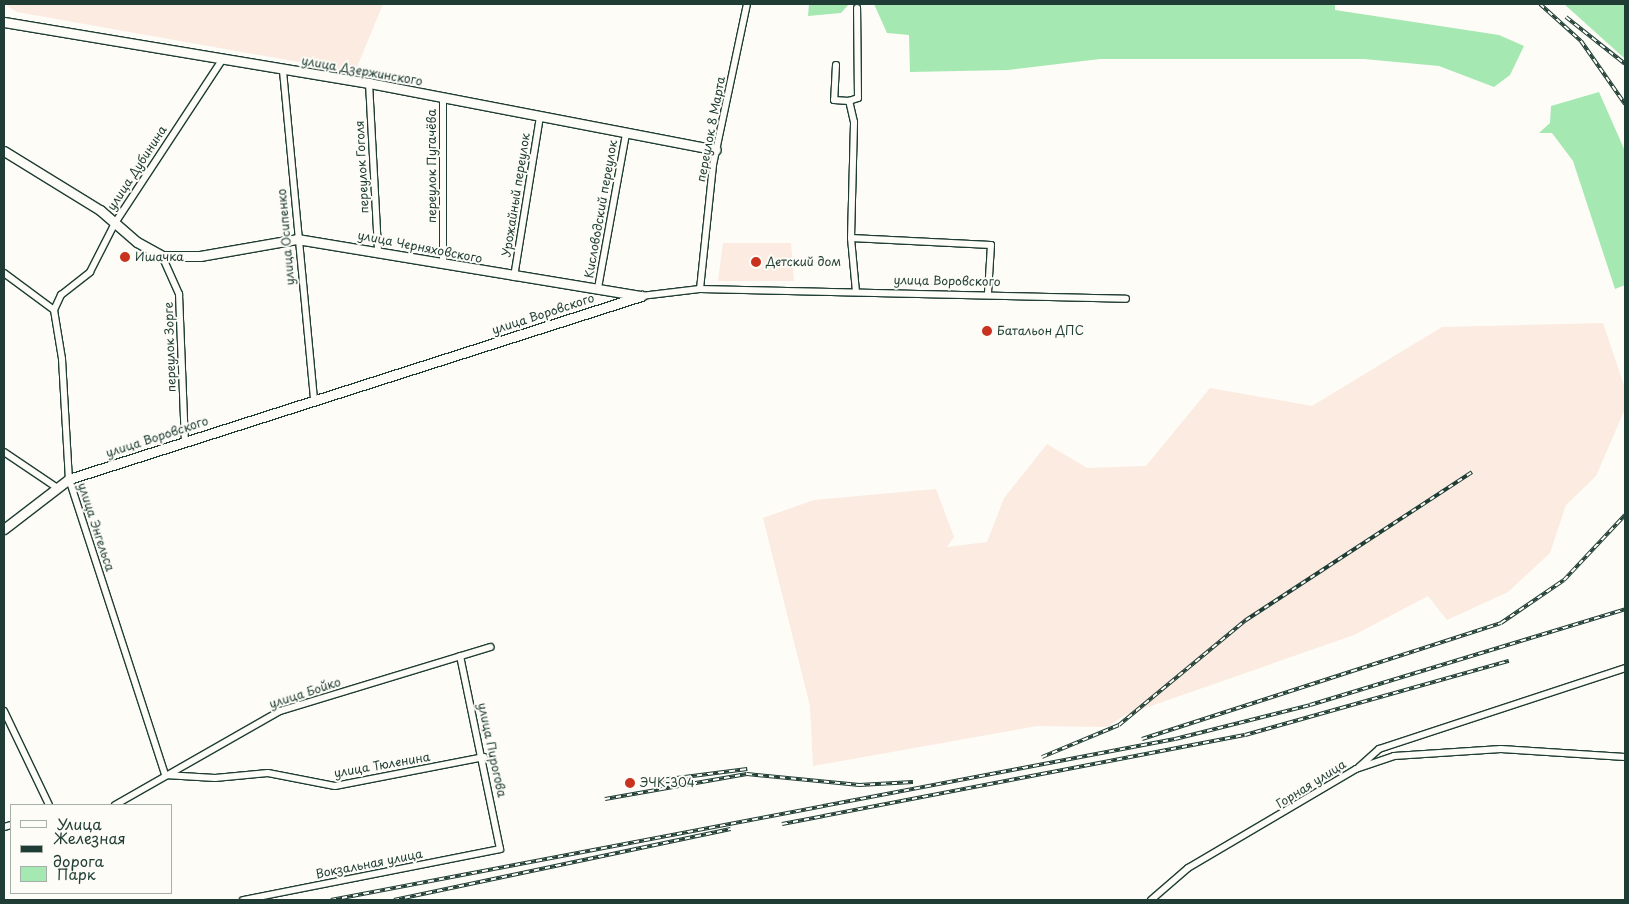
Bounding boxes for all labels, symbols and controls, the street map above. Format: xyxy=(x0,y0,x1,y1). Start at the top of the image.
street label: улица Дзержинского xyxy=(300,53,424,89)
street label: переулок 8 Марта xyxy=(694,75,728,183)
street label: переулок Пугачёва xyxy=(425,109,439,223)
street label: переулок Гоголя xyxy=(352,120,372,214)
street label: улица Дубинина xyxy=(104,123,170,213)
street label: Урожайный переулок xyxy=(499,132,533,258)
street label: Кисловодский переулок xyxy=(582,139,620,279)
street label: улица Осипенко xyxy=(275,188,297,286)
street label: улица Черняховского xyxy=(356,228,484,266)
place label: Ишачка xyxy=(135,250,184,264)
marker: Ишачка xyxy=(119,251,131,263)
place label: Детский дом xyxy=(766,255,842,269)
marker: Детский дом xyxy=(750,256,762,268)
street label: улица Воровского xyxy=(893,273,1001,289)
street label: улица Воровского xyxy=(490,291,596,337)
street label: переулок Зорге xyxy=(161,302,179,392)
place label: Батальон ДПС xyxy=(997,324,1084,338)
marker: Батальон ДПС xyxy=(981,325,993,337)
street label: улица Воровского xyxy=(104,414,210,460)
street label: улица Энгельса xyxy=(75,480,117,574)
street label: улица Бойко xyxy=(267,675,343,711)
street label: улица Пирогова xyxy=(475,701,509,799)
street label: улица Тюленина xyxy=(333,749,431,781)
street label: Горная улица xyxy=(1273,757,1349,811)
place label: ЭЧК-304 xyxy=(640,776,695,790)
marker: ЭЧК-304 xyxy=(624,777,636,789)
legend xyxy=(10,804,172,894)
text: Улица xyxy=(57,812,102,835)
text: Железная дорога xyxy=(53,826,126,872)
street label: Вокзальная улица xyxy=(314,846,424,882)
text: Парк xyxy=(57,862,96,885)

